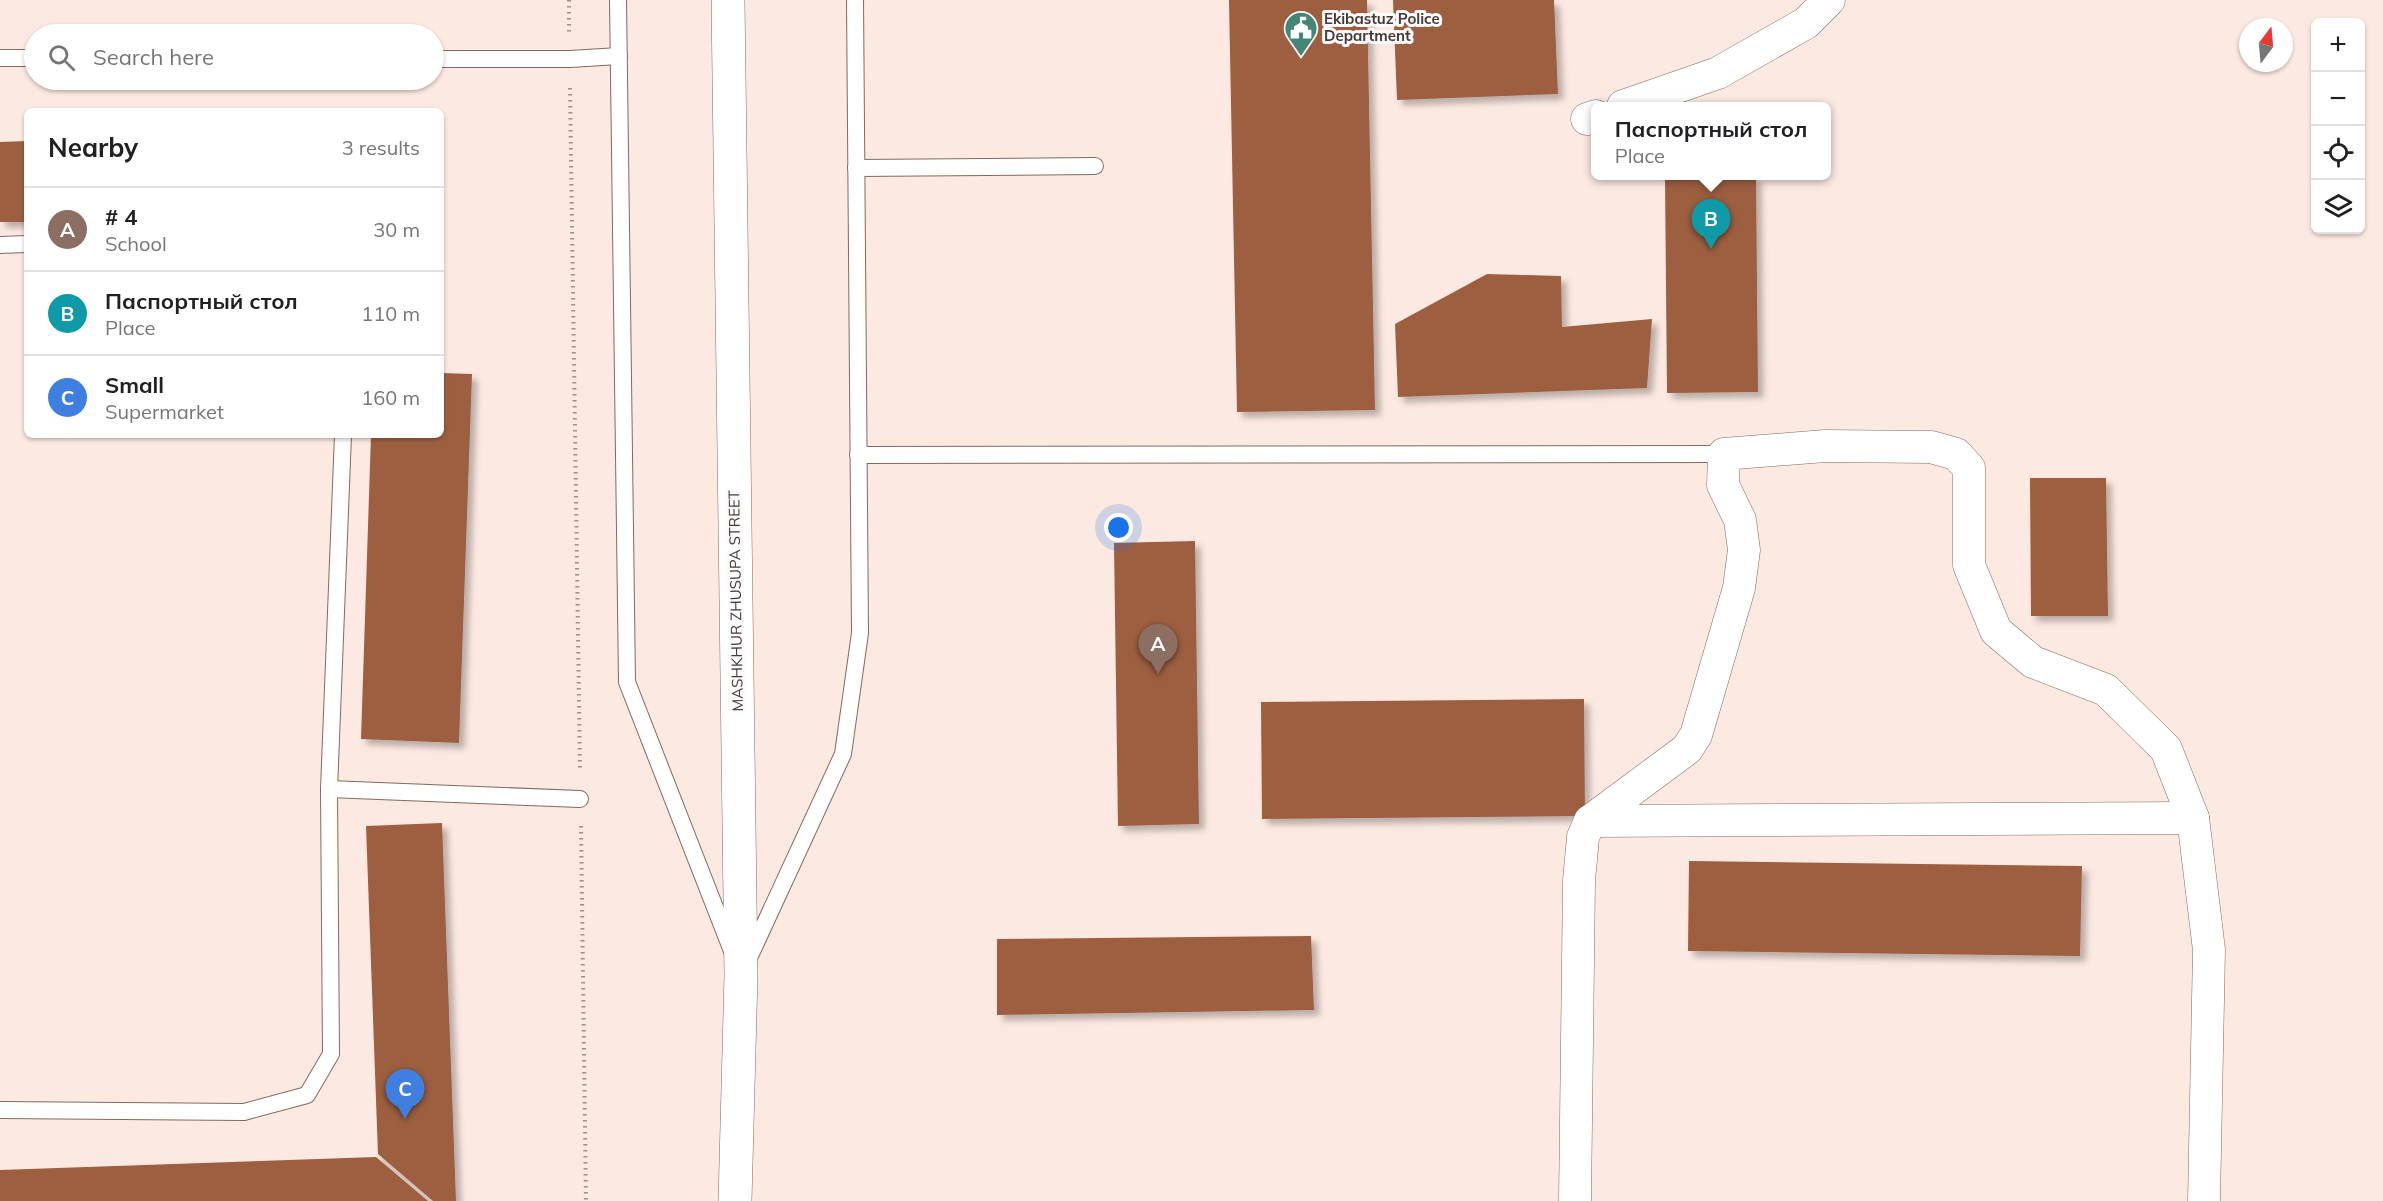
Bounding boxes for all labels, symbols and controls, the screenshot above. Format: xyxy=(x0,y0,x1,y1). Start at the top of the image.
place label: Ekibastuz Police Department xyxy=(1324,9,1440,45)
public building icon: Ekibastuz Police Department xyxy=(1283,10,1319,57)
north arrow xyxy=(2239,18,2293,72)
map controls xyxy=(2311,18,2365,234)
button: + xyxy=(2311,18,2365,72)
search box xyxy=(24,24,444,90)
icon: search xyxy=(45,41,78,74)
text: Search here xyxy=(93,43,214,71)
button: − xyxy=(2311,72,2365,126)
popup xyxy=(1591,102,1831,180)
text: Паспортный стол xyxy=(1615,115,1807,143)
button: locate xyxy=(2311,126,2365,180)
text: Nearby xyxy=(48,131,138,164)
text: 3 results xyxy=(342,135,420,160)
text: Place xyxy=(1615,143,1665,168)
button: layers xyxy=(2311,180,2365,234)
pin: B xyxy=(1692,200,1730,249)
text: # 4 xyxy=(105,203,137,231)
text: A xyxy=(60,217,75,242)
text: 30 m xyxy=(373,217,420,242)
text: School xyxy=(105,231,167,256)
text: Паспортный стол xyxy=(105,287,298,315)
text: B xyxy=(61,301,74,326)
text: 110 m xyxy=(361,301,420,326)
text: Place xyxy=(105,315,155,340)
text: Small xyxy=(105,371,164,399)
text: C xyxy=(61,385,74,410)
text: 160 m xyxy=(361,385,420,410)
text: Supermarket xyxy=(105,399,224,424)
street label: MASHKHUR ZHUSUPA STREET xyxy=(724,490,747,712)
your location xyxy=(1104,513,1133,542)
pin: A xyxy=(1138,624,1178,674)
pin: C xyxy=(386,1070,424,1119)

